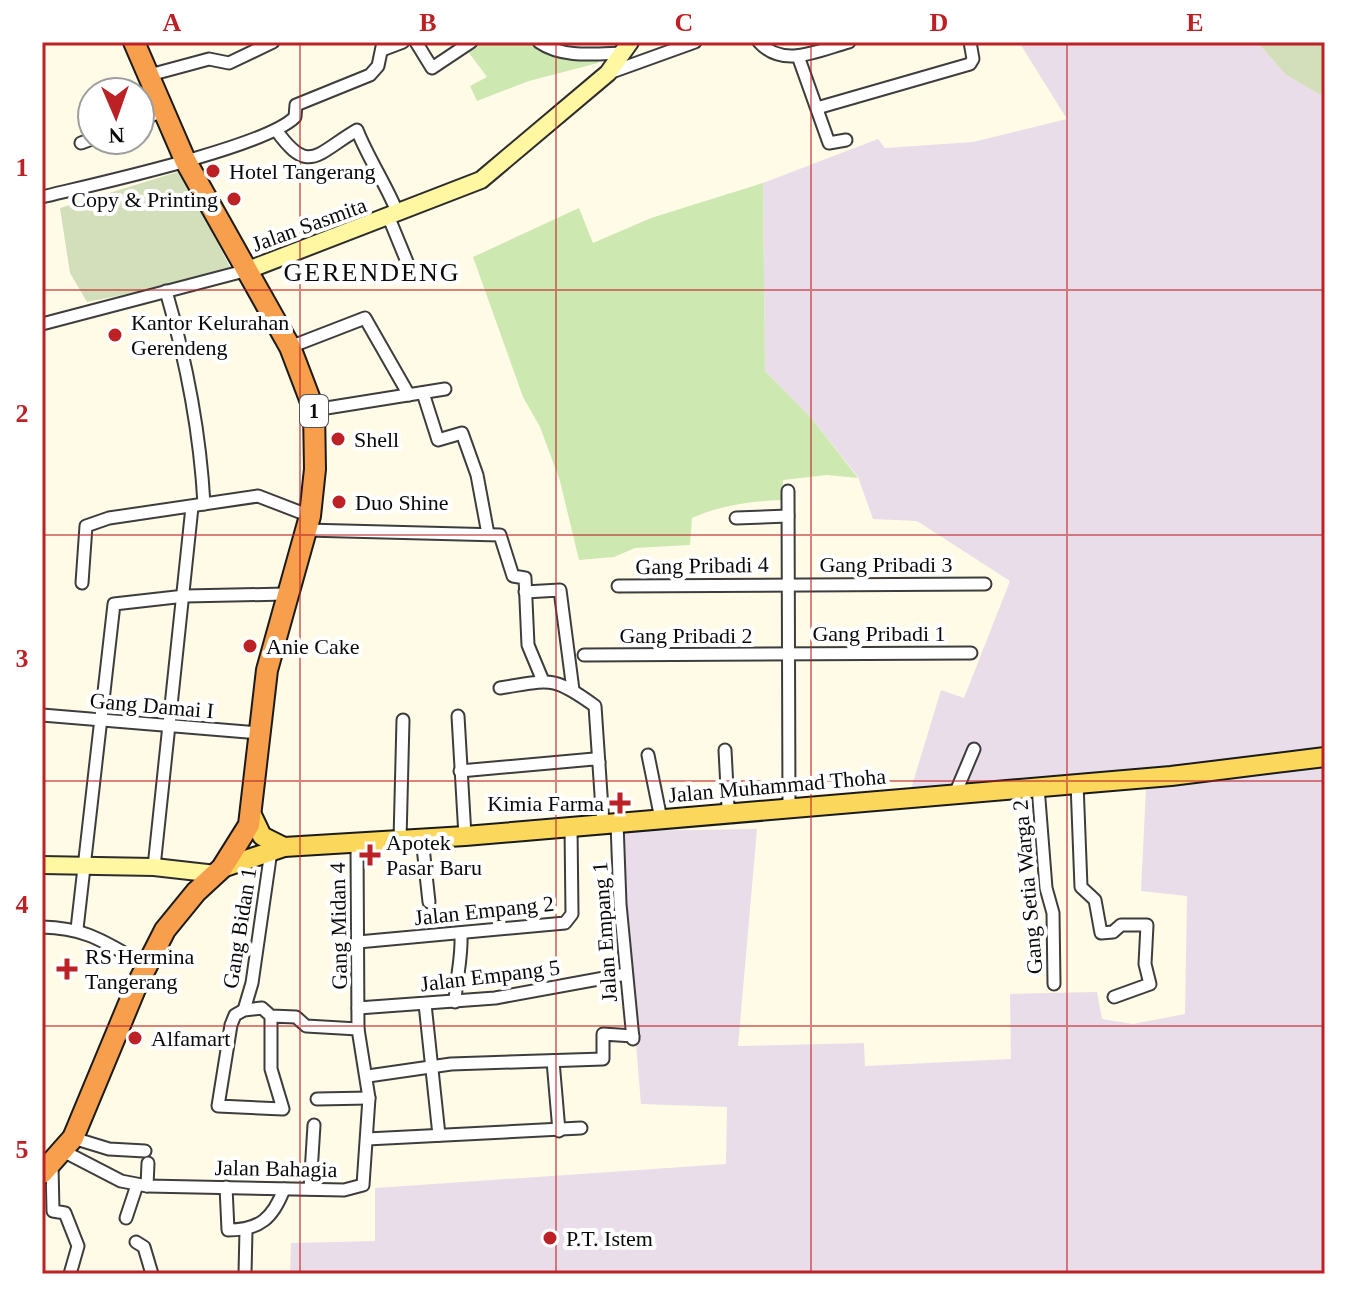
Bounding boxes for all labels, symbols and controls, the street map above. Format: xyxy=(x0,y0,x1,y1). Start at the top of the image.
text: A xyxy=(163,8,182,37)
text: B xyxy=(419,8,437,37)
text: C xyxy=(675,8,693,37)
text: D xyxy=(930,8,948,37)
text: E xyxy=(1186,8,1204,37)
north arrow xyxy=(76,76,156,156)
text: N xyxy=(108,123,125,148)
text: 1 xyxy=(16,153,29,182)
place label: Hotel Tangerang xyxy=(229,159,376,184)
marker: Hotel Tangerang xyxy=(204,162,222,180)
place label: Copy & Printing xyxy=(71,187,218,212)
marker: Copy & Printing xyxy=(225,190,243,208)
street label: Jalan Sasmita xyxy=(248,192,370,257)
district label: GERENDENG xyxy=(284,258,460,287)
place label: Kantor Kelurahan Gerendeng xyxy=(131,310,289,360)
marker: Kantor Kelurahan Gerendeng xyxy=(106,326,124,344)
road number: 1 xyxy=(300,395,328,427)
text: 2 xyxy=(16,399,29,428)
place label: Shell xyxy=(354,427,399,452)
marker: Shell xyxy=(329,430,347,448)
place label: Duo Shine xyxy=(355,490,449,515)
marker: Duo Shine xyxy=(330,493,348,511)
street label: Gang Pribadi 4 xyxy=(635,552,769,579)
street label: Gang Pribadi 3 xyxy=(819,552,953,577)
street label: Gang Pribadi 1 xyxy=(812,621,946,646)
street label: Gang Pribadi 2 xyxy=(619,623,753,648)
place label: Anie Cake xyxy=(266,634,359,659)
marker: Anie Cake xyxy=(241,637,259,655)
text: 3 xyxy=(16,644,29,673)
street label: Gang Damai I xyxy=(89,688,215,723)
street label: Jalan Muhammad Thoha xyxy=(667,764,887,807)
place label: Kimia Farma xyxy=(487,791,604,816)
marker: Kimia Farma xyxy=(611,794,629,812)
street label: Gang Setia Warga 2 xyxy=(1007,799,1048,975)
place label: Apotek Pasar Baru xyxy=(386,830,482,880)
marker: Apotek Pasar Baru xyxy=(361,846,379,864)
street label: Jalan Empang 1 xyxy=(587,861,622,1003)
street label: Gang Midan 4 xyxy=(325,862,352,990)
street label: Gang Bidan 1 xyxy=(218,866,261,990)
text: 4 xyxy=(16,890,29,919)
street label: Jalan Empang 2 xyxy=(413,891,555,930)
place label: RS Hermina Tangerang xyxy=(85,944,195,994)
street label: Jalan Empang 5 xyxy=(419,955,561,996)
marker: RS Hermina Tangerang xyxy=(56,958,78,980)
place label: Alfamart xyxy=(151,1026,230,1051)
marker: Alfamart xyxy=(126,1029,144,1047)
text: 5 xyxy=(16,1135,29,1164)
street label: Jalan Bahagia xyxy=(214,1155,338,1182)
place label: P.T. Istem xyxy=(566,1226,653,1251)
marker: P.T. Istem xyxy=(541,1229,559,1247)

